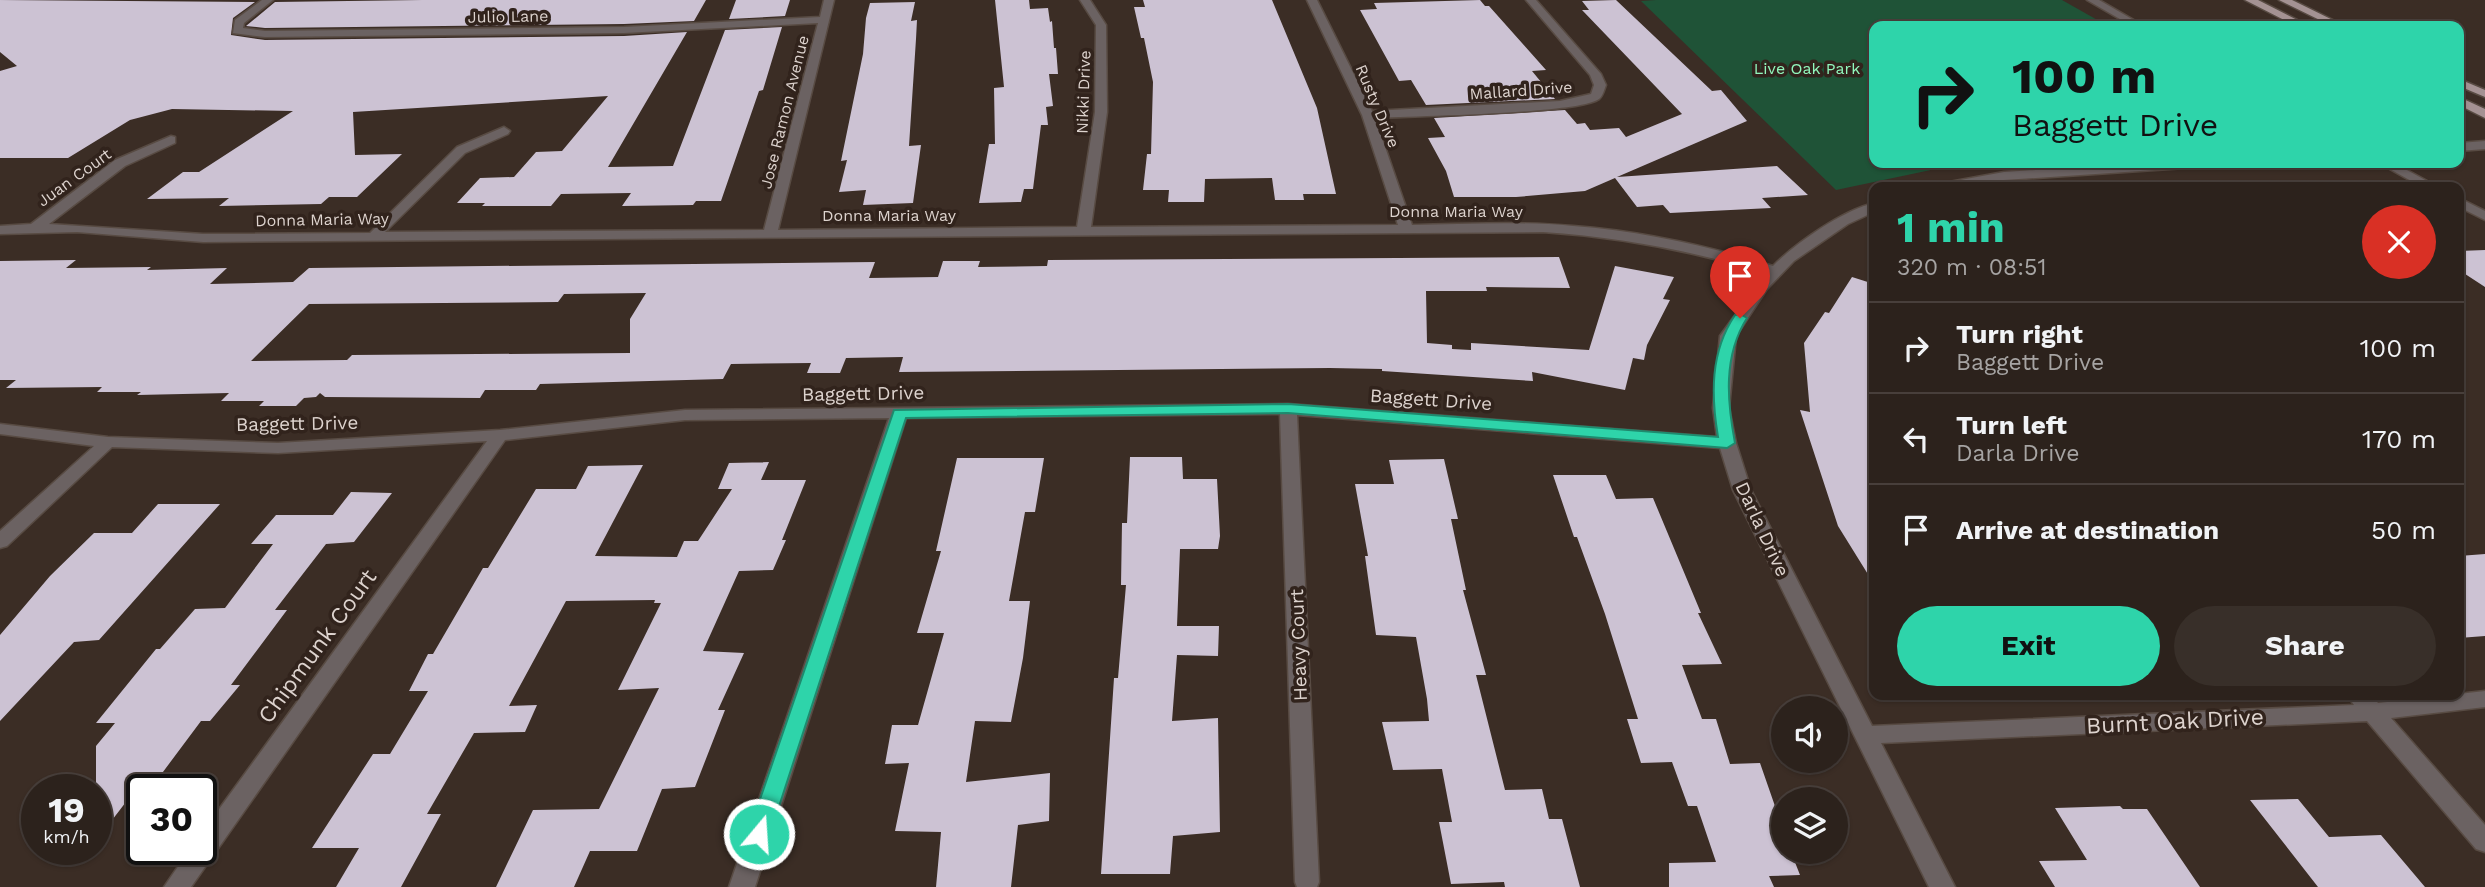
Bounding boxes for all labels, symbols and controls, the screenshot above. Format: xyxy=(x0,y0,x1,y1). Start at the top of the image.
street label: Julio Lane xyxy=(467,6,549,27)
street label: Jose Ramon Avenue xyxy=(756,33,813,191)
text: 100 m xyxy=(2012,47,2156,105)
icon: right xyxy=(1897,49,1988,140)
street label: Nikki Drive xyxy=(1073,50,1094,134)
park label: Live Oak Park xyxy=(1754,59,1860,78)
street label: Rusty Drive xyxy=(1351,62,1404,151)
street label: Mallard Drive xyxy=(1469,77,1573,104)
text: Baggett Drive xyxy=(2012,106,2218,144)
street label: Juan Court xyxy=(34,144,115,210)
street label: Donna Maria Way xyxy=(1389,202,1524,221)
text: 1 min xyxy=(1897,203,2005,252)
button: close xyxy=(2362,205,2436,279)
street label: Donna Maria Way xyxy=(822,206,957,225)
street label: Donna Maria Way xyxy=(255,209,390,230)
pin xyxy=(1710,246,1770,318)
text: 320 m · 08:51 xyxy=(1897,254,2046,281)
icon: arrive xyxy=(1721,257,1759,295)
text: Turn right xyxy=(1956,319,2083,349)
icon: right xyxy=(1897,329,1935,367)
text: 100 m xyxy=(2360,333,2436,363)
text: Baggett Drive xyxy=(1956,349,2104,376)
street label: Baggett Drive xyxy=(802,381,924,406)
street label: Baggett Drive xyxy=(1369,384,1493,415)
text: Turn left xyxy=(1956,410,2067,440)
street label: Baggett Drive xyxy=(236,411,358,436)
icon: left xyxy=(1897,420,1935,458)
text: 170 m xyxy=(2362,424,2436,454)
text: Darla Drive xyxy=(1956,440,2080,467)
street label: Darla Drive xyxy=(1731,478,1795,580)
icon: arrive xyxy=(1897,511,1935,549)
text: Arrive at destination xyxy=(1956,515,2219,545)
text: 50 m xyxy=(2371,515,2436,545)
street label: Chipmunk Court xyxy=(253,564,382,728)
street label: Heavy Court xyxy=(1285,588,1312,701)
button: Exit xyxy=(1897,606,2160,686)
button: Share xyxy=(2174,606,2436,686)
map controls xyxy=(1771,696,1848,864)
button: sound xyxy=(1771,696,1848,773)
street label: Burnt Oak Drive xyxy=(2085,703,2265,740)
speed limit sign: 30 xyxy=(126,774,217,865)
button: layers xyxy=(1771,787,1848,864)
text: 19 xyxy=(48,789,85,831)
position arrow xyxy=(722,797,796,871)
text: km/h xyxy=(43,826,90,847)

